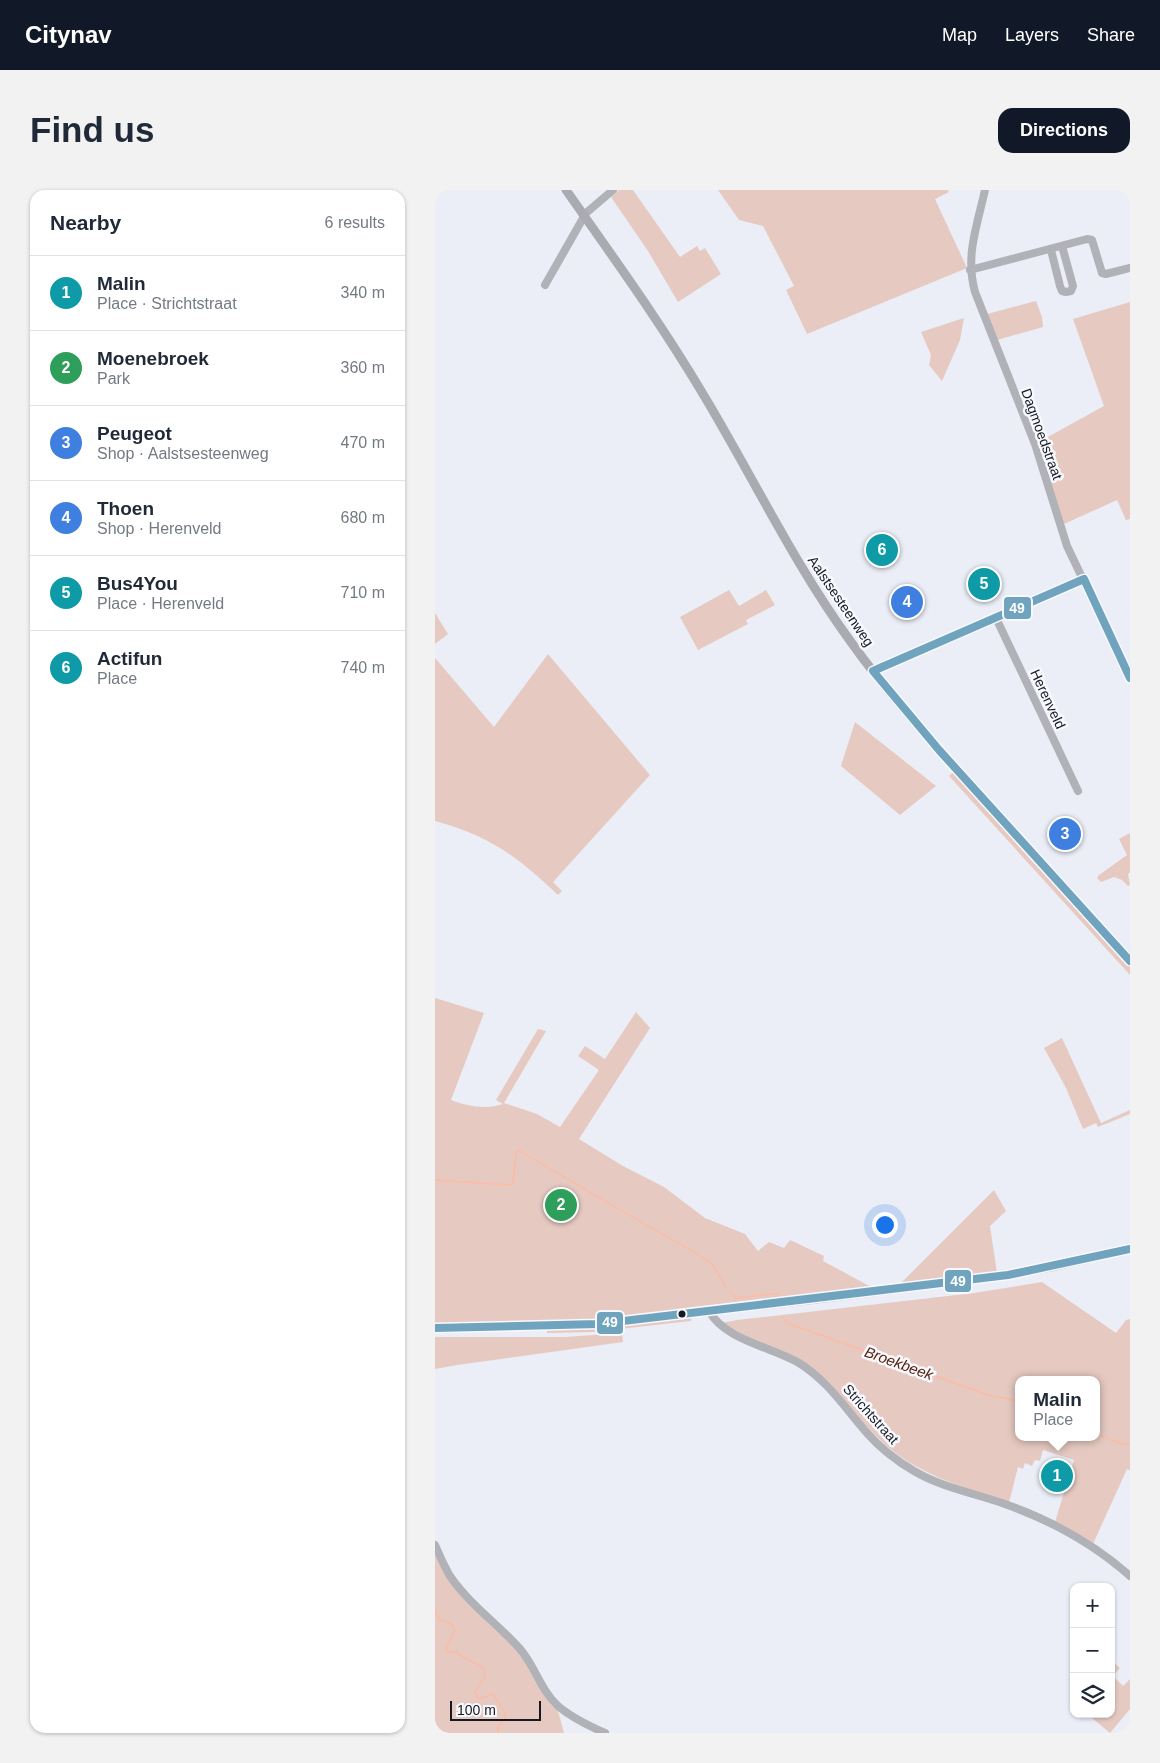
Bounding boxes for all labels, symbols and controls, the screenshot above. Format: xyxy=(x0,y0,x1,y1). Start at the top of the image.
text: Citynav xyxy=(25,21,112,48)
text: Map xyxy=(942,25,977,45)
text: Layers xyxy=(1005,25,1059,45)
text: Share xyxy=(1087,25,1135,45)
button: Directions xyxy=(998,108,1130,153)
text: Find us xyxy=(30,110,154,149)
text: Nearby xyxy=(50,211,121,234)
text: 6 results xyxy=(325,214,385,231)
text: Malin xyxy=(97,273,146,294)
text: 1 xyxy=(62,284,70,301)
text: 340 m xyxy=(341,284,385,301)
text: Place · Strichtstraat xyxy=(97,295,237,312)
text: Moenebroek xyxy=(97,348,209,369)
text: 2 xyxy=(62,359,70,376)
text: 360 m xyxy=(341,359,385,376)
text: Park xyxy=(97,370,130,387)
street label: Dagmoedstraat xyxy=(1018,386,1066,482)
text: Peugeot xyxy=(97,423,172,444)
text: 3 xyxy=(62,434,70,451)
text: 470 m xyxy=(341,434,385,451)
text: Shop · Aalstsesteenweg xyxy=(97,445,269,462)
text: Thoen xyxy=(97,498,154,519)
text: 4 xyxy=(62,509,70,526)
text: 680 m xyxy=(341,509,385,526)
text: Shop · Herenveld xyxy=(97,520,222,537)
pin: 6 xyxy=(866,531,898,569)
street label: Aalstsesteenweg xyxy=(805,553,877,649)
pin: 5 xyxy=(968,565,1000,603)
text: Bus4You xyxy=(97,573,178,594)
pin: 4 xyxy=(891,583,923,621)
text: 5 xyxy=(62,584,70,601)
text: 710 m xyxy=(341,584,385,601)
text: Place · Herenveld xyxy=(97,595,224,612)
line badge: 49 xyxy=(1003,596,1032,620)
text: 49 xyxy=(1009,600,1025,616)
text: Actifun xyxy=(97,648,162,669)
text: 6 xyxy=(62,659,70,676)
text: 740 m xyxy=(341,659,385,676)
street label: Herenveld xyxy=(1027,667,1069,731)
text: Place xyxy=(97,670,137,687)
pin: 3 xyxy=(1049,815,1081,853)
pin: 2 xyxy=(545,1186,577,1224)
your location xyxy=(872,1212,898,1238)
line badge: 49 xyxy=(944,1269,972,1293)
text: 49 xyxy=(950,1273,966,1289)
unlabelled marker xyxy=(677,1309,687,1319)
line badge: 49 xyxy=(596,1311,624,1335)
text: 49 xyxy=(602,1314,618,1330)
water label: Broekbeek xyxy=(862,1343,937,1384)
popup xyxy=(1015,1376,1100,1441)
street label: Strichtstraat xyxy=(840,1381,902,1447)
text: Malin xyxy=(1033,1389,1082,1410)
text: Place xyxy=(1033,1411,1073,1428)
pin: 1 xyxy=(1041,1457,1073,1495)
map controls xyxy=(1070,1583,1115,1718)
button: + xyxy=(1070,1583,1115,1628)
button: − xyxy=(1070,1628,1115,1673)
button: layers xyxy=(1070,1673,1115,1718)
scale bar xyxy=(450,1698,541,1721)
text: 100 m xyxy=(457,1702,496,1718)

